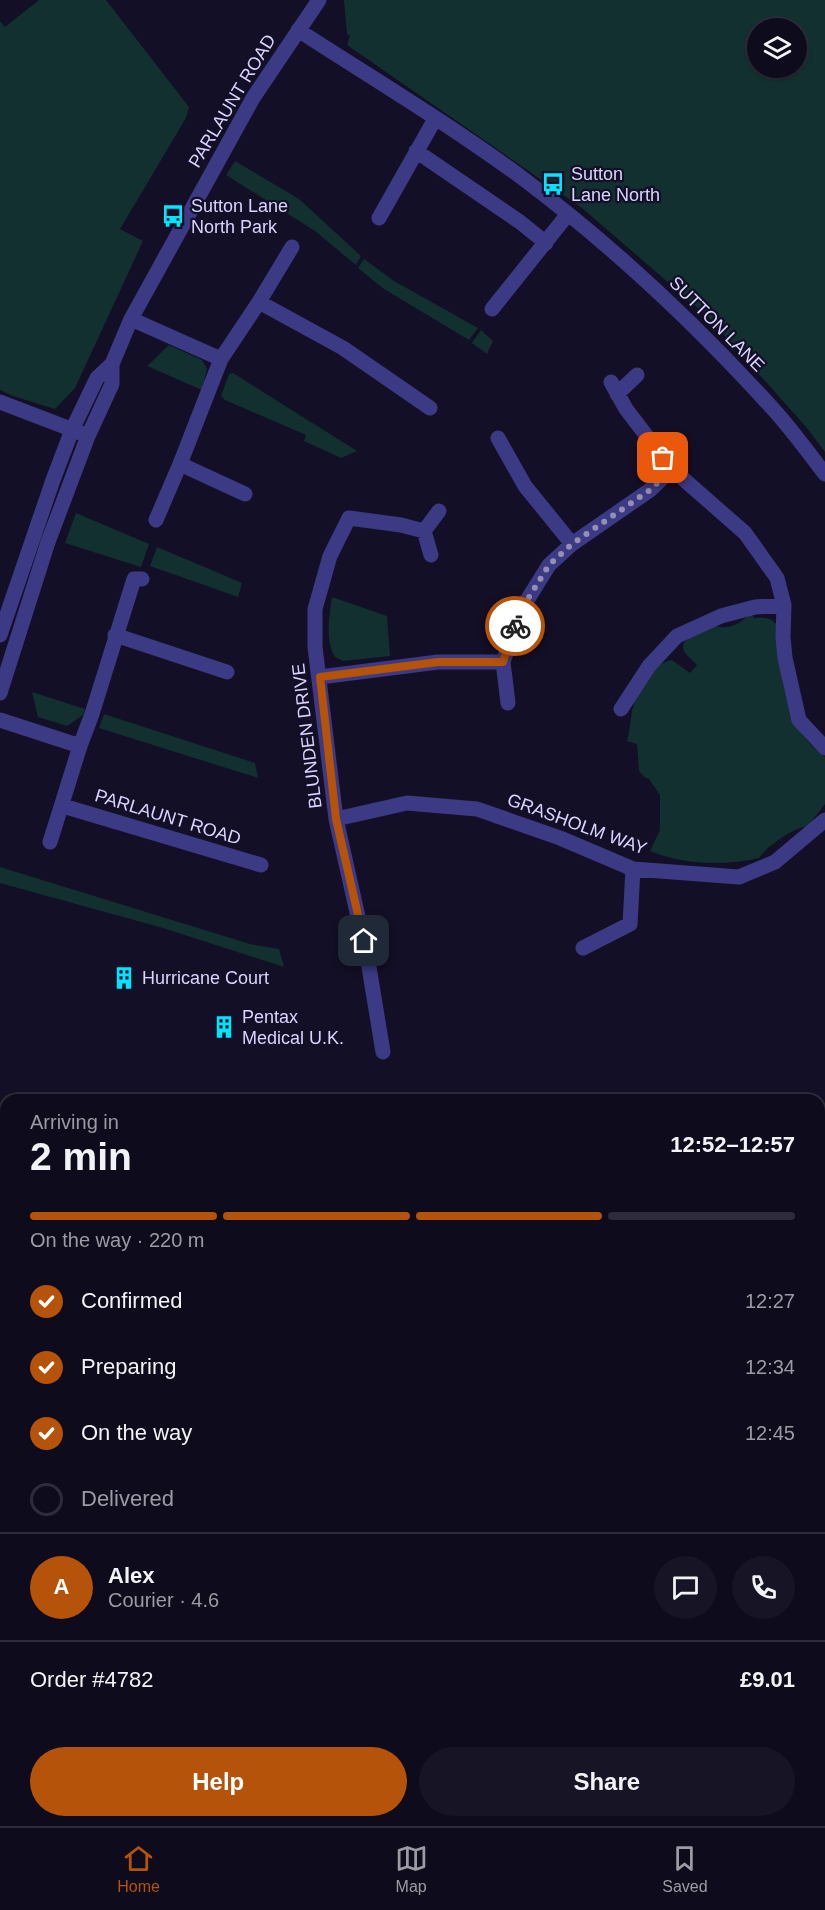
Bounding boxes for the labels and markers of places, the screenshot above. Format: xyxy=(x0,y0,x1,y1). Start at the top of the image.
place label: Sutton Lane North xyxy=(571,164,660,205)
bus stop icon: Sutton Lane North xyxy=(540,171,566,197)
place label: Sutton Lane North Park xyxy=(191,196,288,237)
bus stop icon: Sutton Lane North Park xyxy=(160,203,186,229)
pin xyxy=(637,432,688,483)
pin xyxy=(338,915,389,966)
building icon: Hurricane Court xyxy=(111,965,137,991)
place label: Hurricane Court xyxy=(142,968,269,988)
place label: Pentax Medical U.K. xyxy=(242,1007,344,1048)
building icon: Pentax Medical U.K. xyxy=(211,1014,237,1040)

